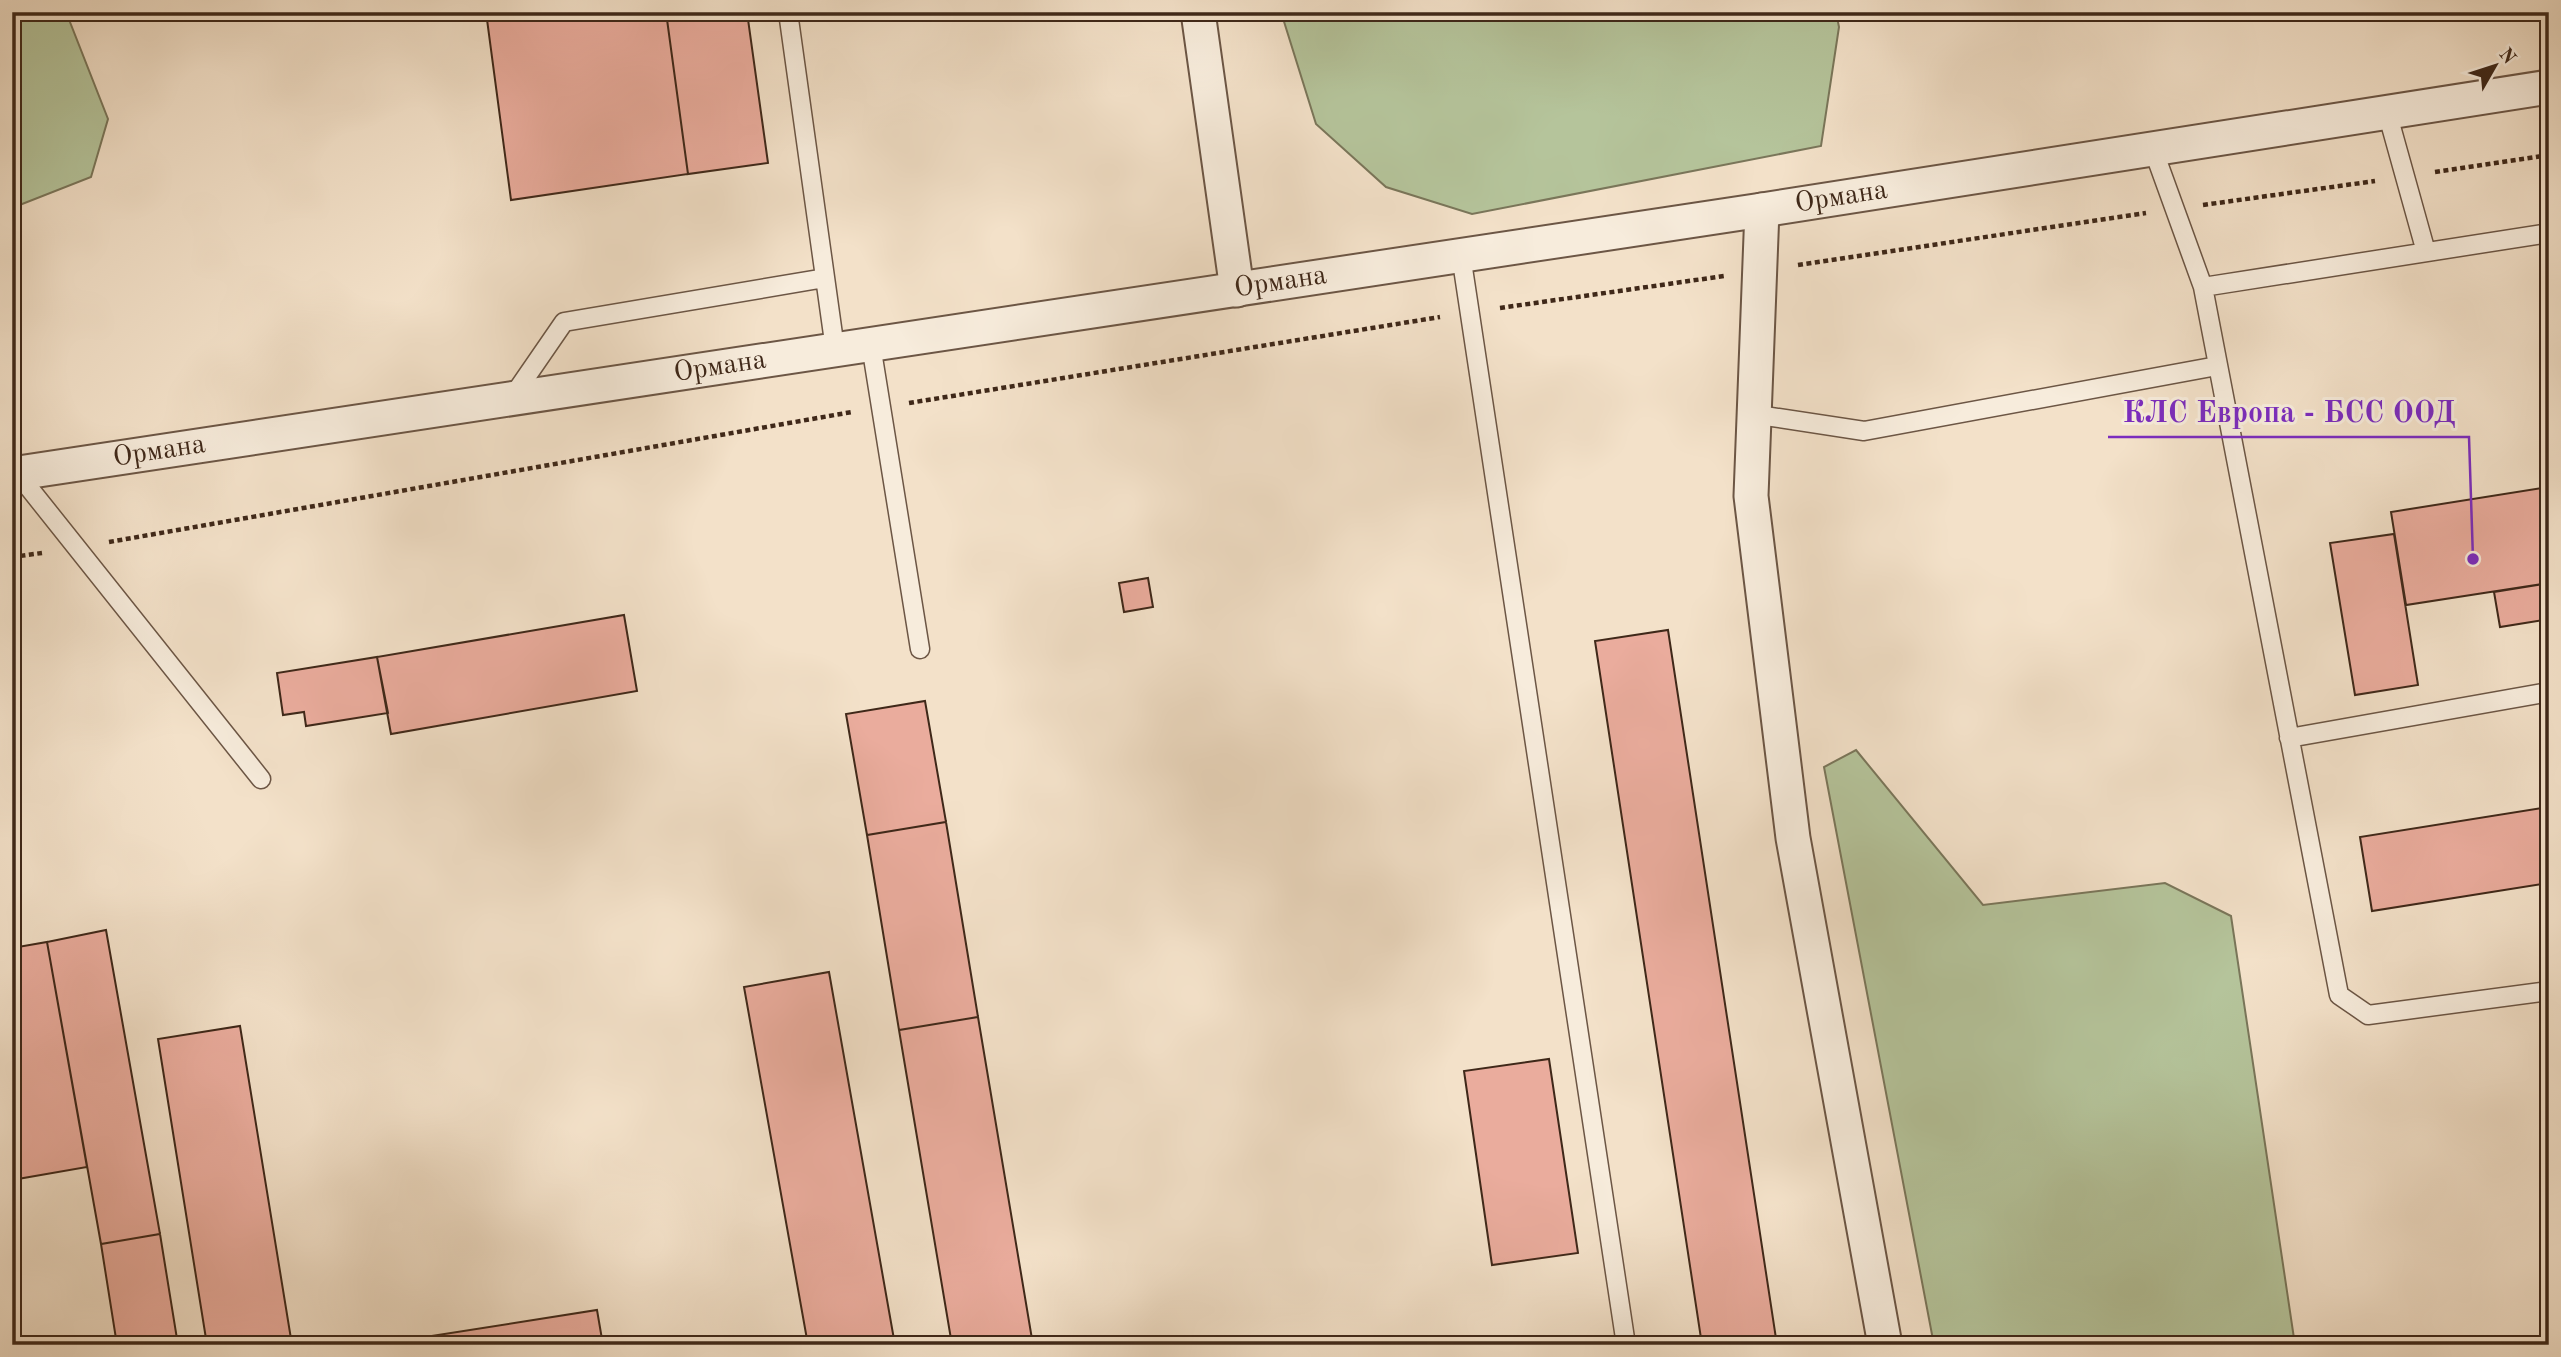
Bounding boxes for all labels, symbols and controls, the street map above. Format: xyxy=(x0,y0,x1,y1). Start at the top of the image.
north arrow xyxy=(2460,32,2530,102)
text: N xyxy=(2494,45,2519,69)
street label: Ормана xyxy=(1793,177,1890,219)
street label: Ормана xyxy=(1232,262,1329,303)
street label: Ормана xyxy=(672,346,768,388)
callout: КЛС Европа - БСС ООД xyxy=(2108,386,2469,437)
text: КЛС Европа - БСС ООД xyxy=(2122,399,2456,429)
street label: Ормана xyxy=(111,431,208,473)

